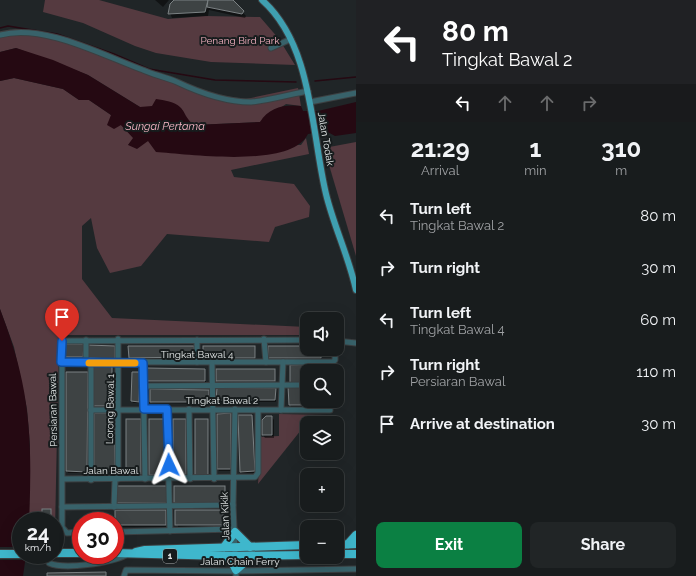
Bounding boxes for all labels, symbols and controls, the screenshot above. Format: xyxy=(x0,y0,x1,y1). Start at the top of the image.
text: 80 m xyxy=(442,15,509,48)
icon: left xyxy=(376,16,428,68)
park label: Penang Bird Park xyxy=(200,35,280,46)
text: Tingkat Bawal 2 xyxy=(442,49,572,70)
icon: left xyxy=(452,92,474,114)
icon: ahead xyxy=(494,92,516,114)
icon: ahead xyxy=(536,92,558,114)
icon: right xyxy=(578,92,600,114)
street label: Jalan Todak xyxy=(316,111,336,167)
water label: Sungai Pertama xyxy=(124,120,205,133)
text: 21:29 xyxy=(411,134,470,163)
text: 1 xyxy=(530,134,541,163)
text: 310 xyxy=(601,134,641,163)
text: Arrival xyxy=(421,163,459,178)
text: min xyxy=(524,163,547,178)
text: m xyxy=(615,163,627,178)
text: Turn left xyxy=(410,200,471,218)
icon: left xyxy=(376,205,398,227)
text: 80 m xyxy=(640,207,676,225)
text: Tingkat Bawal 2 xyxy=(410,218,504,233)
icon: right xyxy=(376,257,398,279)
text: Turn right xyxy=(410,259,480,277)
text: 30 m xyxy=(641,259,676,277)
pin xyxy=(45,300,79,341)
text: Turn left xyxy=(410,304,471,322)
icon: arrive xyxy=(51,306,73,328)
icon: left xyxy=(376,309,398,331)
text: 60 m xyxy=(640,311,676,329)
map controls xyxy=(300,312,344,564)
button: sound xyxy=(300,312,344,356)
text: Tingkat Bawal 4 xyxy=(410,322,505,337)
street label: Tingkat Bawal 4 xyxy=(161,349,234,360)
text: Turn right xyxy=(410,356,480,374)
icon: right xyxy=(376,361,398,383)
text: 110 m xyxy=(636,363,676,381)
button: search xyxy=(300,364,344,408)
street label: Persiaran Bawal xyxy=(47,373,59,447)
street label: Lorong Bawal 1 xyxy=(104,373,116,444)
text: Persiaran Bawal xyxy=(410,374,505,389)
street label: Tingkat Bawal 2 xyxy=(186,395,258,406)
icon: arrive xyxy=(376,413,398,435)
text: Arrive at destination xyxy=(410,415,555,433)
text: 30 m xyxy=(641,415,676,433)
button: layers xyxy=(300,416,344,460)
position arrow xyxy=(148,444,190,486)
street label: Jalan Bawal xyxy=(84,465,139,476)
button: + xyxy=(300,468,344,512)
street label: Jalan Kikik xyxy=(219,491,231,540)
speed limit sign: 30 xyxy=(72,512,124,564)
button: − xyxy=(300,520,344,564)
text: 24 xyxy=(27,521,49,545)
button: Exit xyxy=(376,522,522,568)
button: Share xyxy=(530,522,676,568)
text: km/h xyxy=(25,542,51,553)
road number: 1 xyxy=(163,549,177,563)
street label: Jalan Chain Ferry xyxy=(200,556,280,567)

